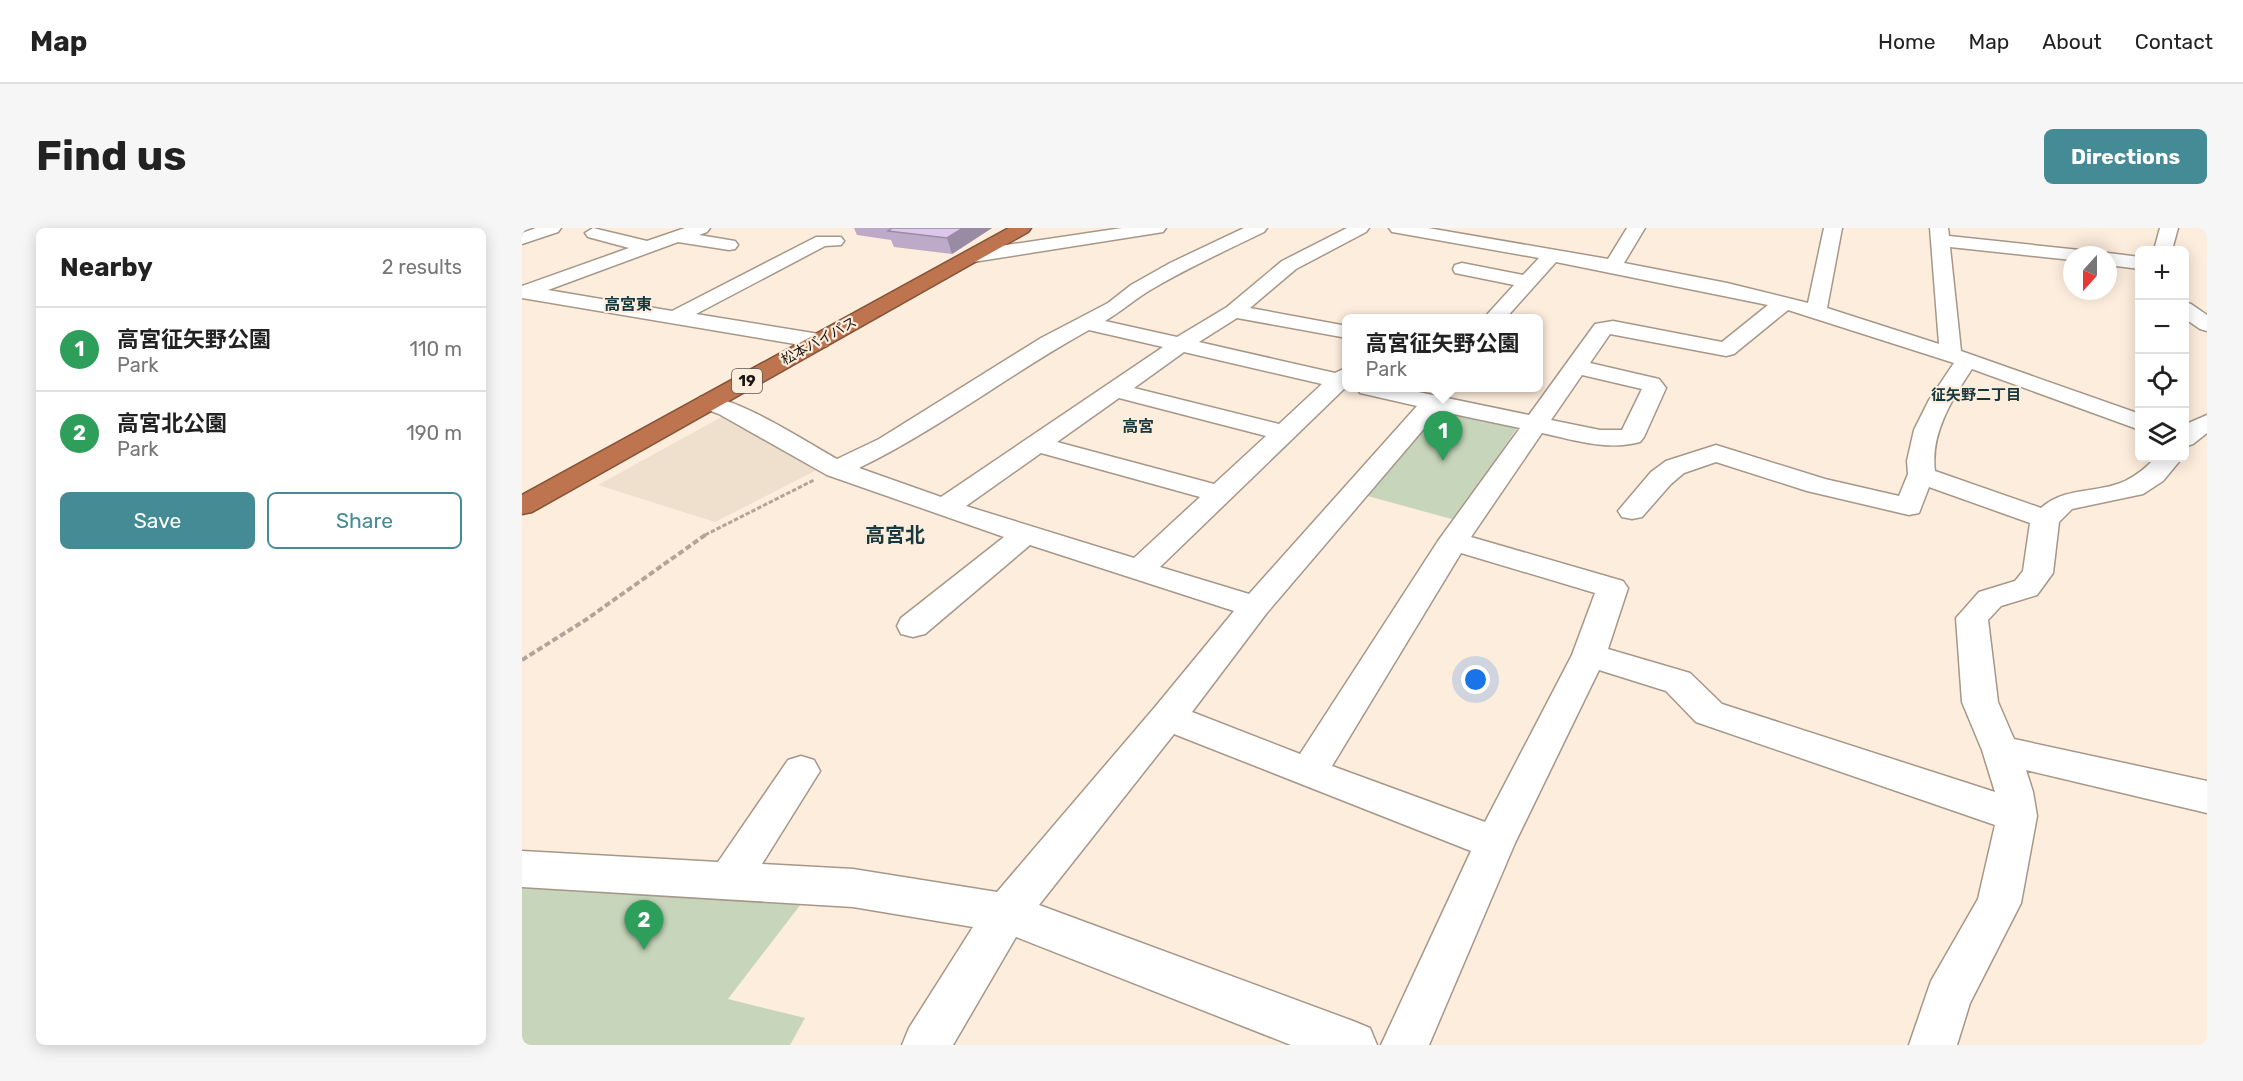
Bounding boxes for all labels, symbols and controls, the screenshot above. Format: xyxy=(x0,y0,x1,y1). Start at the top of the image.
text: Map xyxy=(30,25,87,58)
text: Home xyxy=(1878,29,1935,54)
text: Map xyxy=(1968,29,2009,54)
text: About xyxy=(2042,29,2102,54)
text: Contact xyxy=(2135,29,2213,54)
button: Directions xyxy=(2044,129,2207,184)
text: Find us xyxy=(36,131,187,181)
north arrow xyxy=(2063,246,2117,300)
map controls xyxy=(2135,246,2189,462)
button: + xyxy=(2135,246,2189,300)
text: Nearby xyxy=(60,252,153,283)
text: 2 results xyxy=(382,255,462,279)
district label: 高宮東 xyxy=(604,295,652,314)
button: − xyxy=(2135,300,2189,354)
street label: 松本バイパス xyxy=(778,313,860,369)
popup xyxy=(1342,314,1543,392)
text: 高宮征矢野公園 xyxy=(117,326,271,353)
text: 高宮征矢野公園 xyxy=(1365,330,1520,357)
text: 1 xyxy=(75,337,84,361)
text: 110 m xyxy=(410,337,462,361)
text: Park xyxy=(117,353,159,377)
button: locate xyxy=(2135,354,2189,408)
text: Park xyxy=(1365,357,1407,381)
road number: 19 xyxy=(732,369,762,393)
district label: 征矢野二丁目 xyxy=(1931,386,2021,404)
button: layers xyxy=(2135,408,2189,462)
text: 高宮北公園 xyxy=(117,410,227,437)
pin: 1 xyxy=(1424,412,1462,461)
district label: 高宮 xyxy=(1122,417,1154,436)
text: 2 xyxy=(73,421,86,445)
text: 190 m xyxy=(406,421,462,445)
text: Park xyxy=(117,437,159,461)
button: Save xyxy=(60,492,255,549)
button: Share xyxy=(267,492,462,549)
district label: 高宮北 xyxy=(865,523,925,547)
your location xyxy=(1461,665,1490,694)
pin: 2 xyxy=(624,900,664,950)

